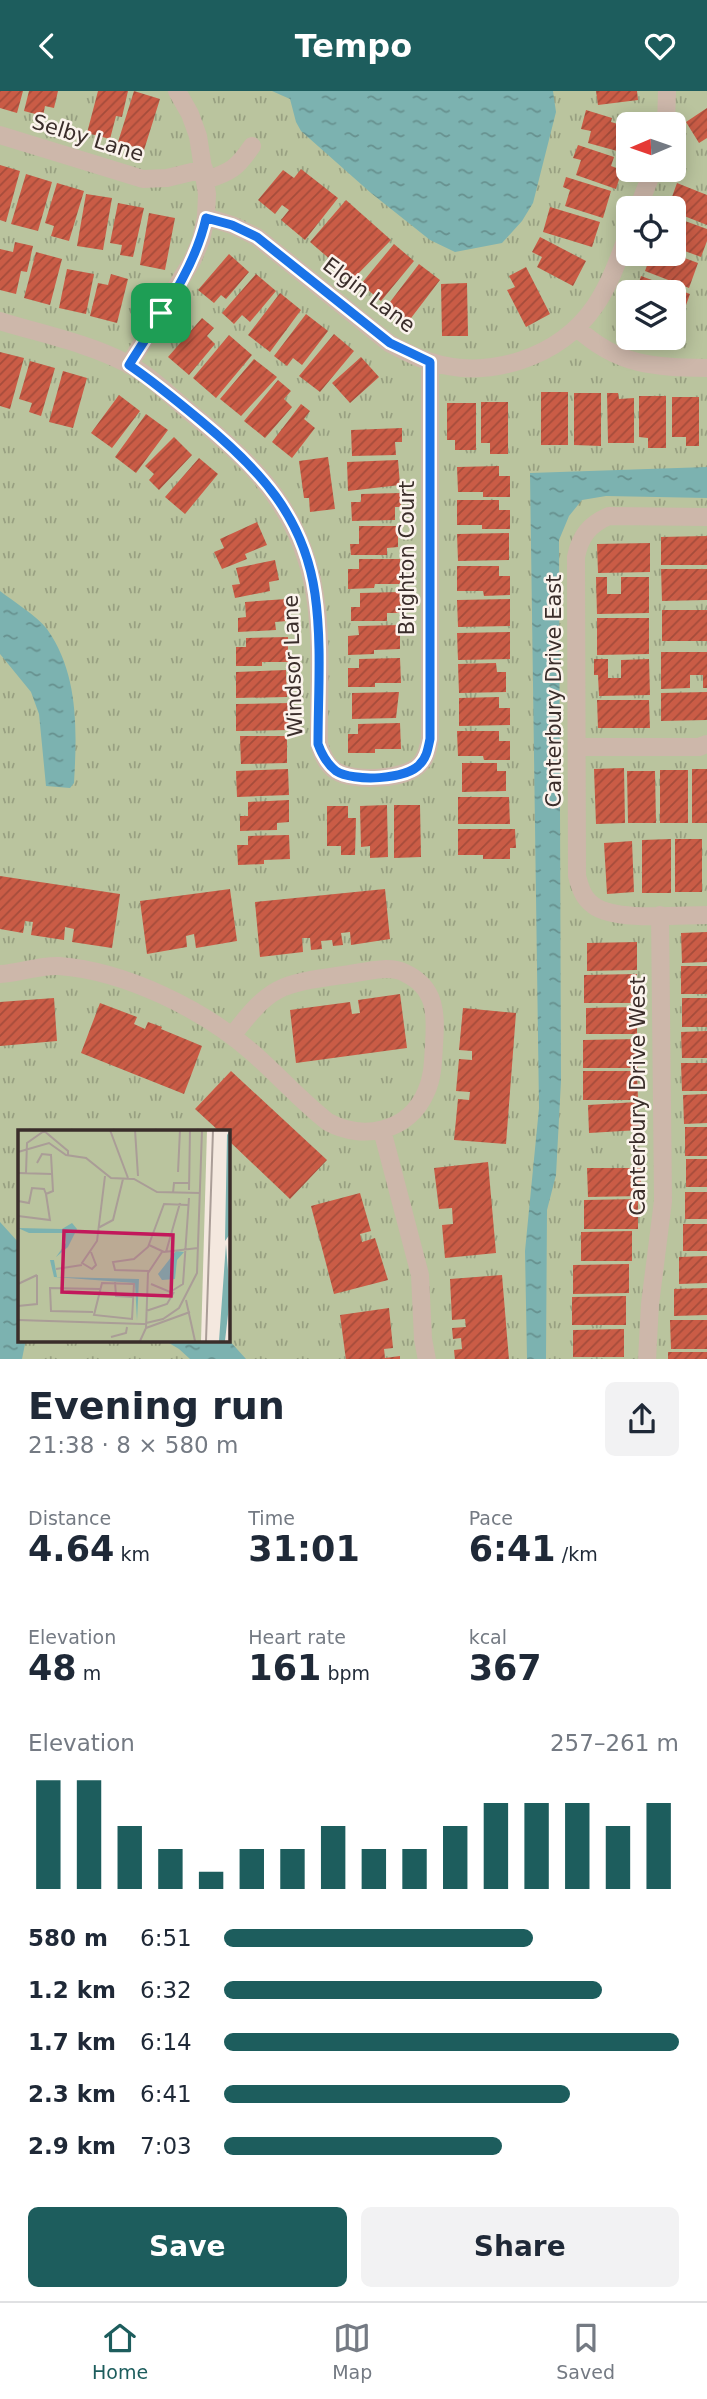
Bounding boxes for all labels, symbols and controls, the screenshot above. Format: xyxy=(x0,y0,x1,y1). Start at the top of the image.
icon: back xyxy=(28,27,66,65)
text: Tempo xyxy=(295,27,412,65)
icon: heart xyxy=(641,27,679,65)
street label: Selby Lane xyxy=(29,110,147,166)
north arrow xyxy=(616,112,686,182)
map controls xyxy=(616,112,686,350)
button: locate xyxy=(616,196,686,266)
street label: Elgin Lane xyxy=(318,253,420,337)
button: layers xyxy=(616,280,686,350)
pin xyxy=(131,283,191,343)
icon: arrive xyxy=(142,294,180,332)
street label: Brighton Court xyxy=(395,481,419,635)
street label: Canterbury Drive East xyxy=(542,575,566,807)
street label: Windsor Lane xyxy=(279,594,307,738)
street label: Canterbury Drive West xyxy=(626,976,650,1216)
inset map xyxy=(18,1130,229,1342)
button: share xyxy=(605,1382,679,1456)
text: Evening run xyxy=(28,1384,285,1428)
text: 21:38 · 8 × 580 m xyxy=(28,1432,238,1458)
text: Distance xyxy=(28,1507,111,1529)
text: Time xyxy=(248,1507,295,1529)
text: Pace xyxy=(469,1507,513,1529)
text: 4.64 xyxy=(28,1529,114,1569)
text: 31:01 xyxy=(248,1529,360,1569)
text: 6:41 xyxy=(469,1529,556,1569)
text: km xyxy=(114,1543,150,1565)
text: /km xyxy=(556,1543,598,1565)
text: Elevation xyxy=(28,1626,116,1648)
text: Heart rate xyxy=(248,1626,346,1648)
text: kcal xyxy=(469,1626,507,1648)
text: 48 xyxy=(28,1648,77,1688)
text: 161 xyxy=(248,1648,321,1688)
text: 367 xyxy=(469,1648,542,1688)
text: m xyxy=(77,1662,101,1684)
text: bpm xyxy=(321,1662,370,1684)
text: Elevation xyxy=(28,1730,135,1756)
text: 257–261 m xyxy=(550,1730,679,1756)
text: 580 m xyxy=(28,1925,108,1951)
text: 6:51 xyxy=(140,1925,192,1951)
text: 1.2 km xyxy=(28,1977,116,2003)
text: 6:32 xyxy=(140,1977,192,2003)
text: 1.7 km xyxy=(28,2029,116,2055)
text: 6:14 xyxy=(140,2029,192,2055)
text: 2.3 km xyxy=(28,2081,116,2107)
text: 6:41 xyxy=(140,2081,192,2107)
text: 2.9 km xyxy=(28,2133,116,2159)
text: 7:03 xyxy=(140,2133,192,2159)
button: Save xyxy=(28,2207,347,2287)
button: Share xyxy=(361,2207,679,2287)
tab: Home xyxy=(92,2319,148,2383)
tab: Map xyxy=(332,2319,372,2383)
tab: Saved xyxy=(556,2319,615,2383)

